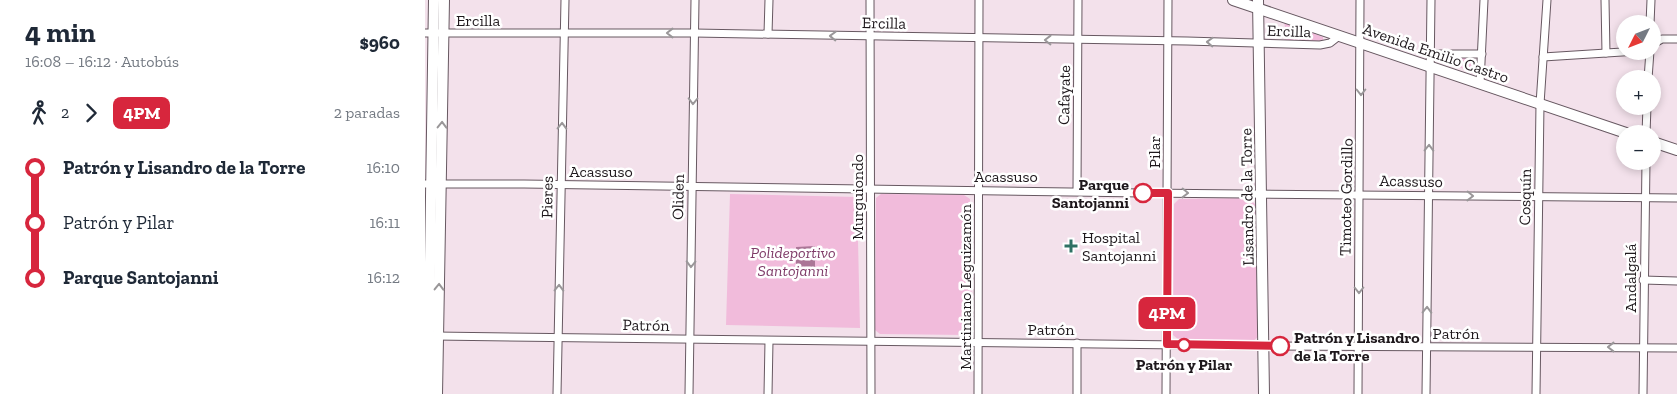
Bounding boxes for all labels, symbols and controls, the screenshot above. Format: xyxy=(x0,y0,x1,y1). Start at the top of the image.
street label: Ercilla xyxy=(456,11,500,30)
street label: Ercilla xyxy=(862,13,907,33)
north arrow xyxy=(1616,15,1661,60)
map controls xyxy=(1616,15,1661,170)
text: 4 min xyxy=(25,16,96,49)
street label: Avenida Emilio Castro xyxy=(1361,19,1511,87)
street label: Ercilla xyxy=(1267,21,1312,41)
one-way arrow xyxy=(666,28,674,38)
text: $960 xyxy=(359,31,400,54)
one-way arrow xyxy=(828,31,836,41)
one-way arrow xyxy=(1043,35,1051,45)
one-way arrow xyxy=(1206,37,1214,47)
text: 16:08 – 16:12 · Autobús xyxy=(25,52,179,71)
street label: Cafayate xyxy=(1054,65,1074,125)
button: + xyxy=(1616,70,1661,115)
one-way arrow xyxy=(1355,89,1366,97)
one-way arrow xyxy=(688,98,698,105)
icon: walk xyxy=(25,99,53,127)
icon: forward xyxy=(77,99,105,127)
text: 4PM xyxy=(123,102,160,124)
text: 2 xyxy=(61,103,69,122)
text: 2 paradas xyxy=(334,103,400,122)
one-way arrow xyxy=(437,121,447,128)
one-way arrow xyxy=(557,122,567,130)
button: − xyxy=(1616,125,1661,170)
street label: Lisandro de la Torre xyxy=(1236,128,1258,266)
street label: Pilar xyxy=(1145,136,1164,168)
street label: Timoteo Gordillo xyxy=(1335,138,1357,256)
one-way arrow xyxy=(1424,144,1434,152)
street label: Murguiondo xyxy=(848,154,867,240)
text: Patrón y Lisandro de la Torre xyxy=(63,156,305,179)
text: 16:10 xyxy=(366,158,400,177)
street label: Acassuso xyxy=(569,162,633,181)
street label: Acassuso xyxy=(974,167,1038,186)
street label: Cosquín xyxy=(1515,168,1535,226)
street label: Acassuso xyxy=(1379,171,1443,191)
street label: Oliden xyxy=(668,173,688,220)
place label: Parque Santojanni xyxy=(1052,175,1129,212)
street label: Pieres xyxy=(537,176,557,218)
marker: Parque Santojanni xyxy=(1133,183,1153,203)
one-way arrow xyxy=(1182,188,1189,198)
one-way arrow xyxy=(1466,191,1474,201)
street label: Martiniano Leguizamón xyxy=(956,203,975,370)
text: Patrón y Pilar xyxy=(63,211,175,234)
text: 16:11 xyxy=(369,213,400,232)
place label: Hospital Santojanni xyxy=(1082,228,1157,265)
marker: Hospital Santojanni xyxy=(1064,239,1078,253)
park label: Polideportivo Santojanni xyxy=(750,243,836,280)
street label: Andalgalá xyxy=(1621,243,1640,312)
one-way arrow xyxy=(686,260,696,268)
text: Parque Santojanni xyxy=(63,266,218,289)
text: 16:12 xyxy=(367,268,400,287)
one-way arrow xyxy=(434,283,444,291)
one-way arrow xyxy=(554,284,564,292)
one-way arrow xyxy=(1354,286,1364,294)
line badge: 4PM xyxy=(1138,297,1196,329)
text: 4PM xyxy=(1148,302,1186,324)
one-way arrow xyxy=(1422,306,1432,314)
street label: Patrón xyxy=(622,315,670,335)
street label: Patrón xyxy=(1028,320,1075,339)
street label: Patrón xyxy=(1433,324,1480,343)
place label: Patrón y Lisandro de la Torre xyxy=(1294,328,1420,365)
marker: Patrón y Lisandro de la Torre xyxy=(1270,336,1290,356)
marker: Patrón y Pilar xyxy=(1177,338,1191,352)
one-way arrow xyxy=(1607,342,1614,352)
place label: Patrón y Pilar xyxy=(1136,355,1232,374)

